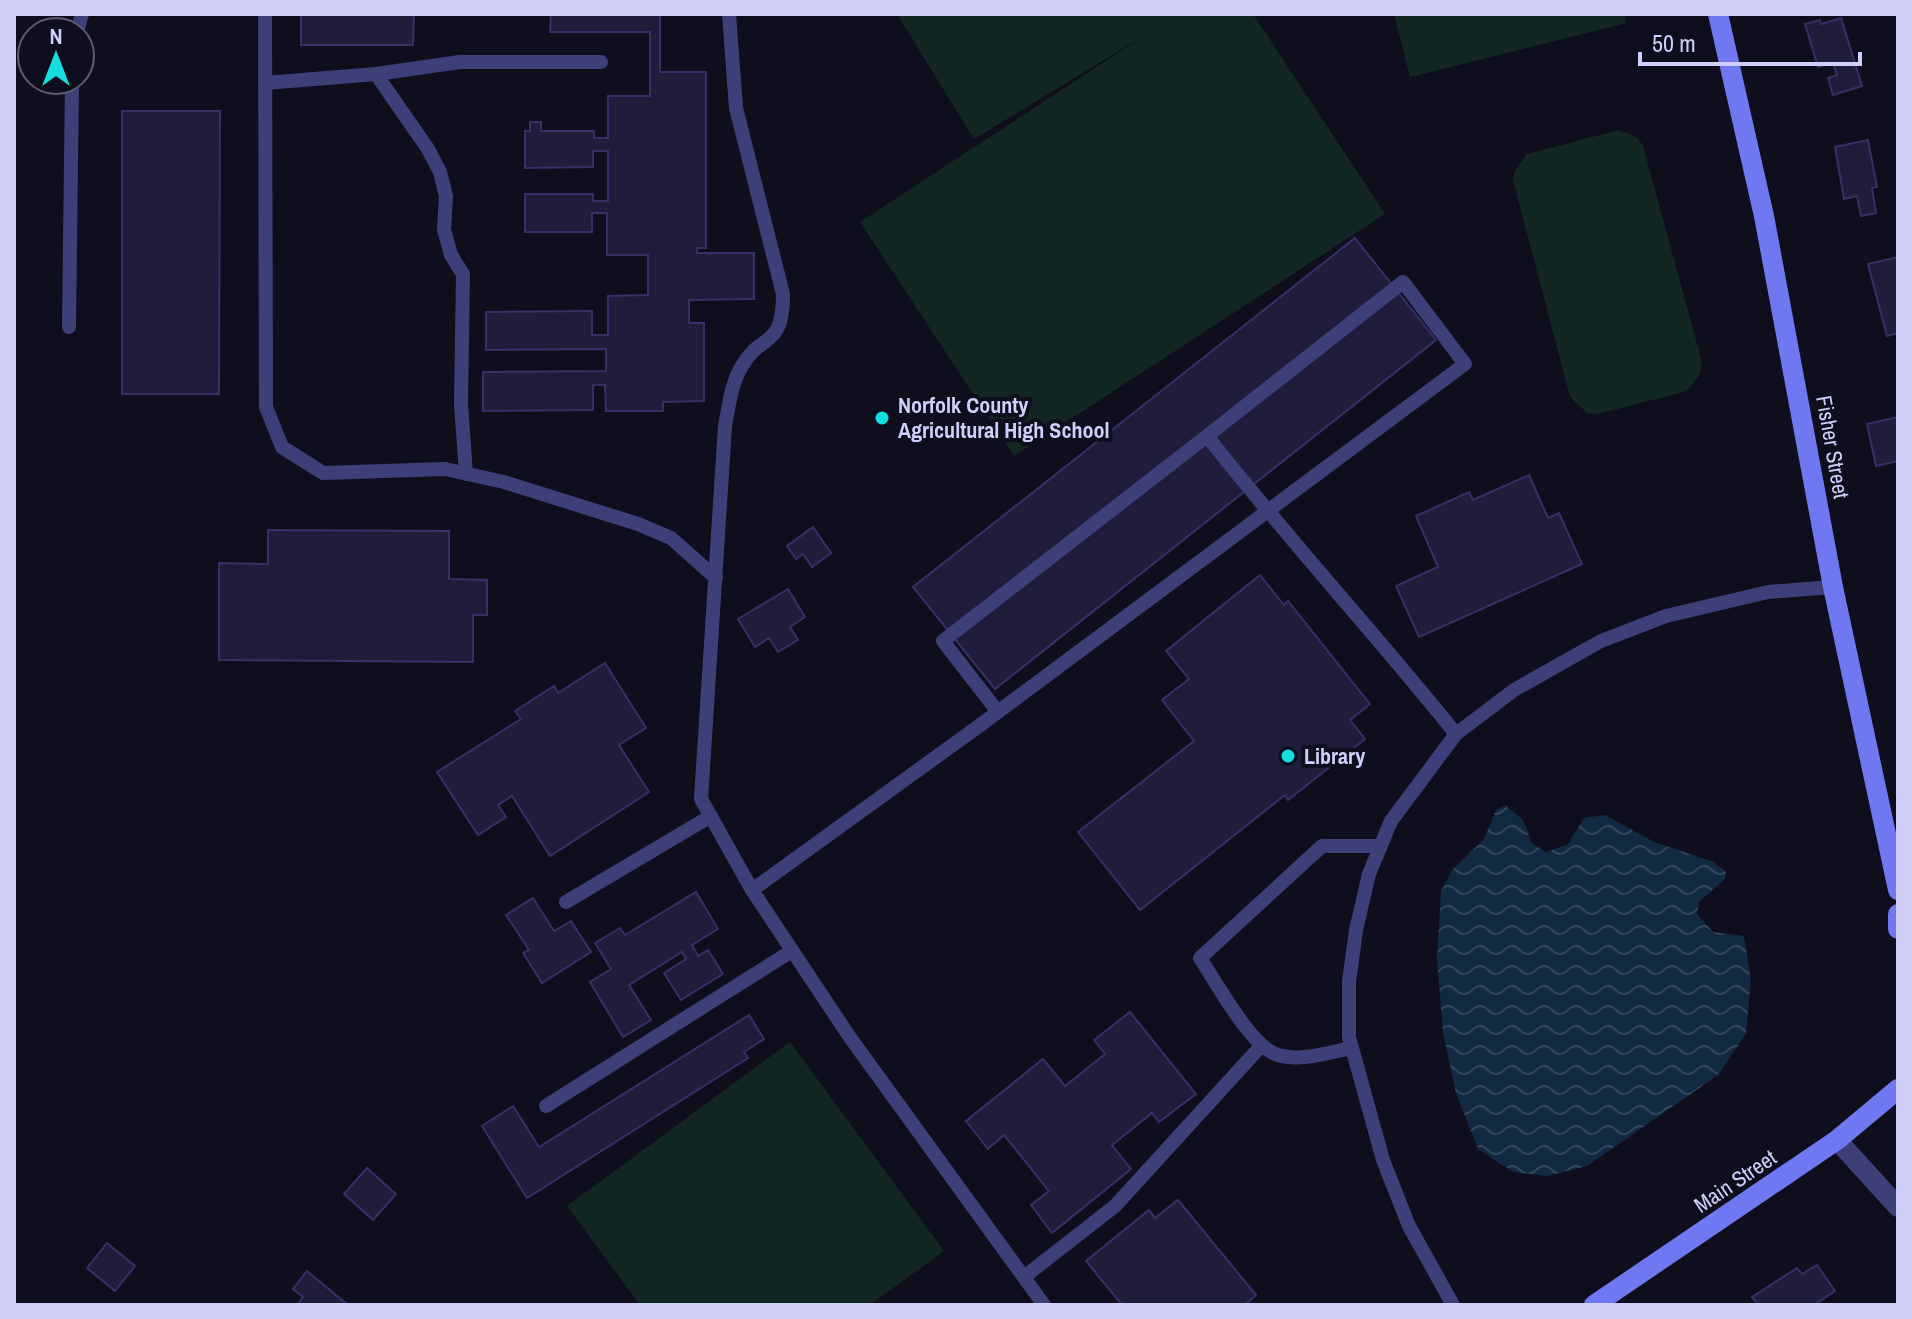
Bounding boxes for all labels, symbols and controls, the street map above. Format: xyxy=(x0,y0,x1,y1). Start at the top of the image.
north arrow xyxy=(16,16,96,96)
scale bar xyxy=(1640,16,1860,66)
text: N xyxy=(49,21,63,51)
text: 50 m xyxy=(1652,27,1696,59)
place label: Norfolk County Agricultural High School xyxy=(898,390,1110,445)
street label: Fisher Street xyxy=(1809,393,1857,501)
marker: Norfolk County Agricultural High School xyxy=(873,409,891,427)
place label: Library xyxy=(1304,741,1365,771)
marker: Library xyxy=(1279,747,1297,765)
street label: Main Street xyxy=(1688,1142,1782,1220)

